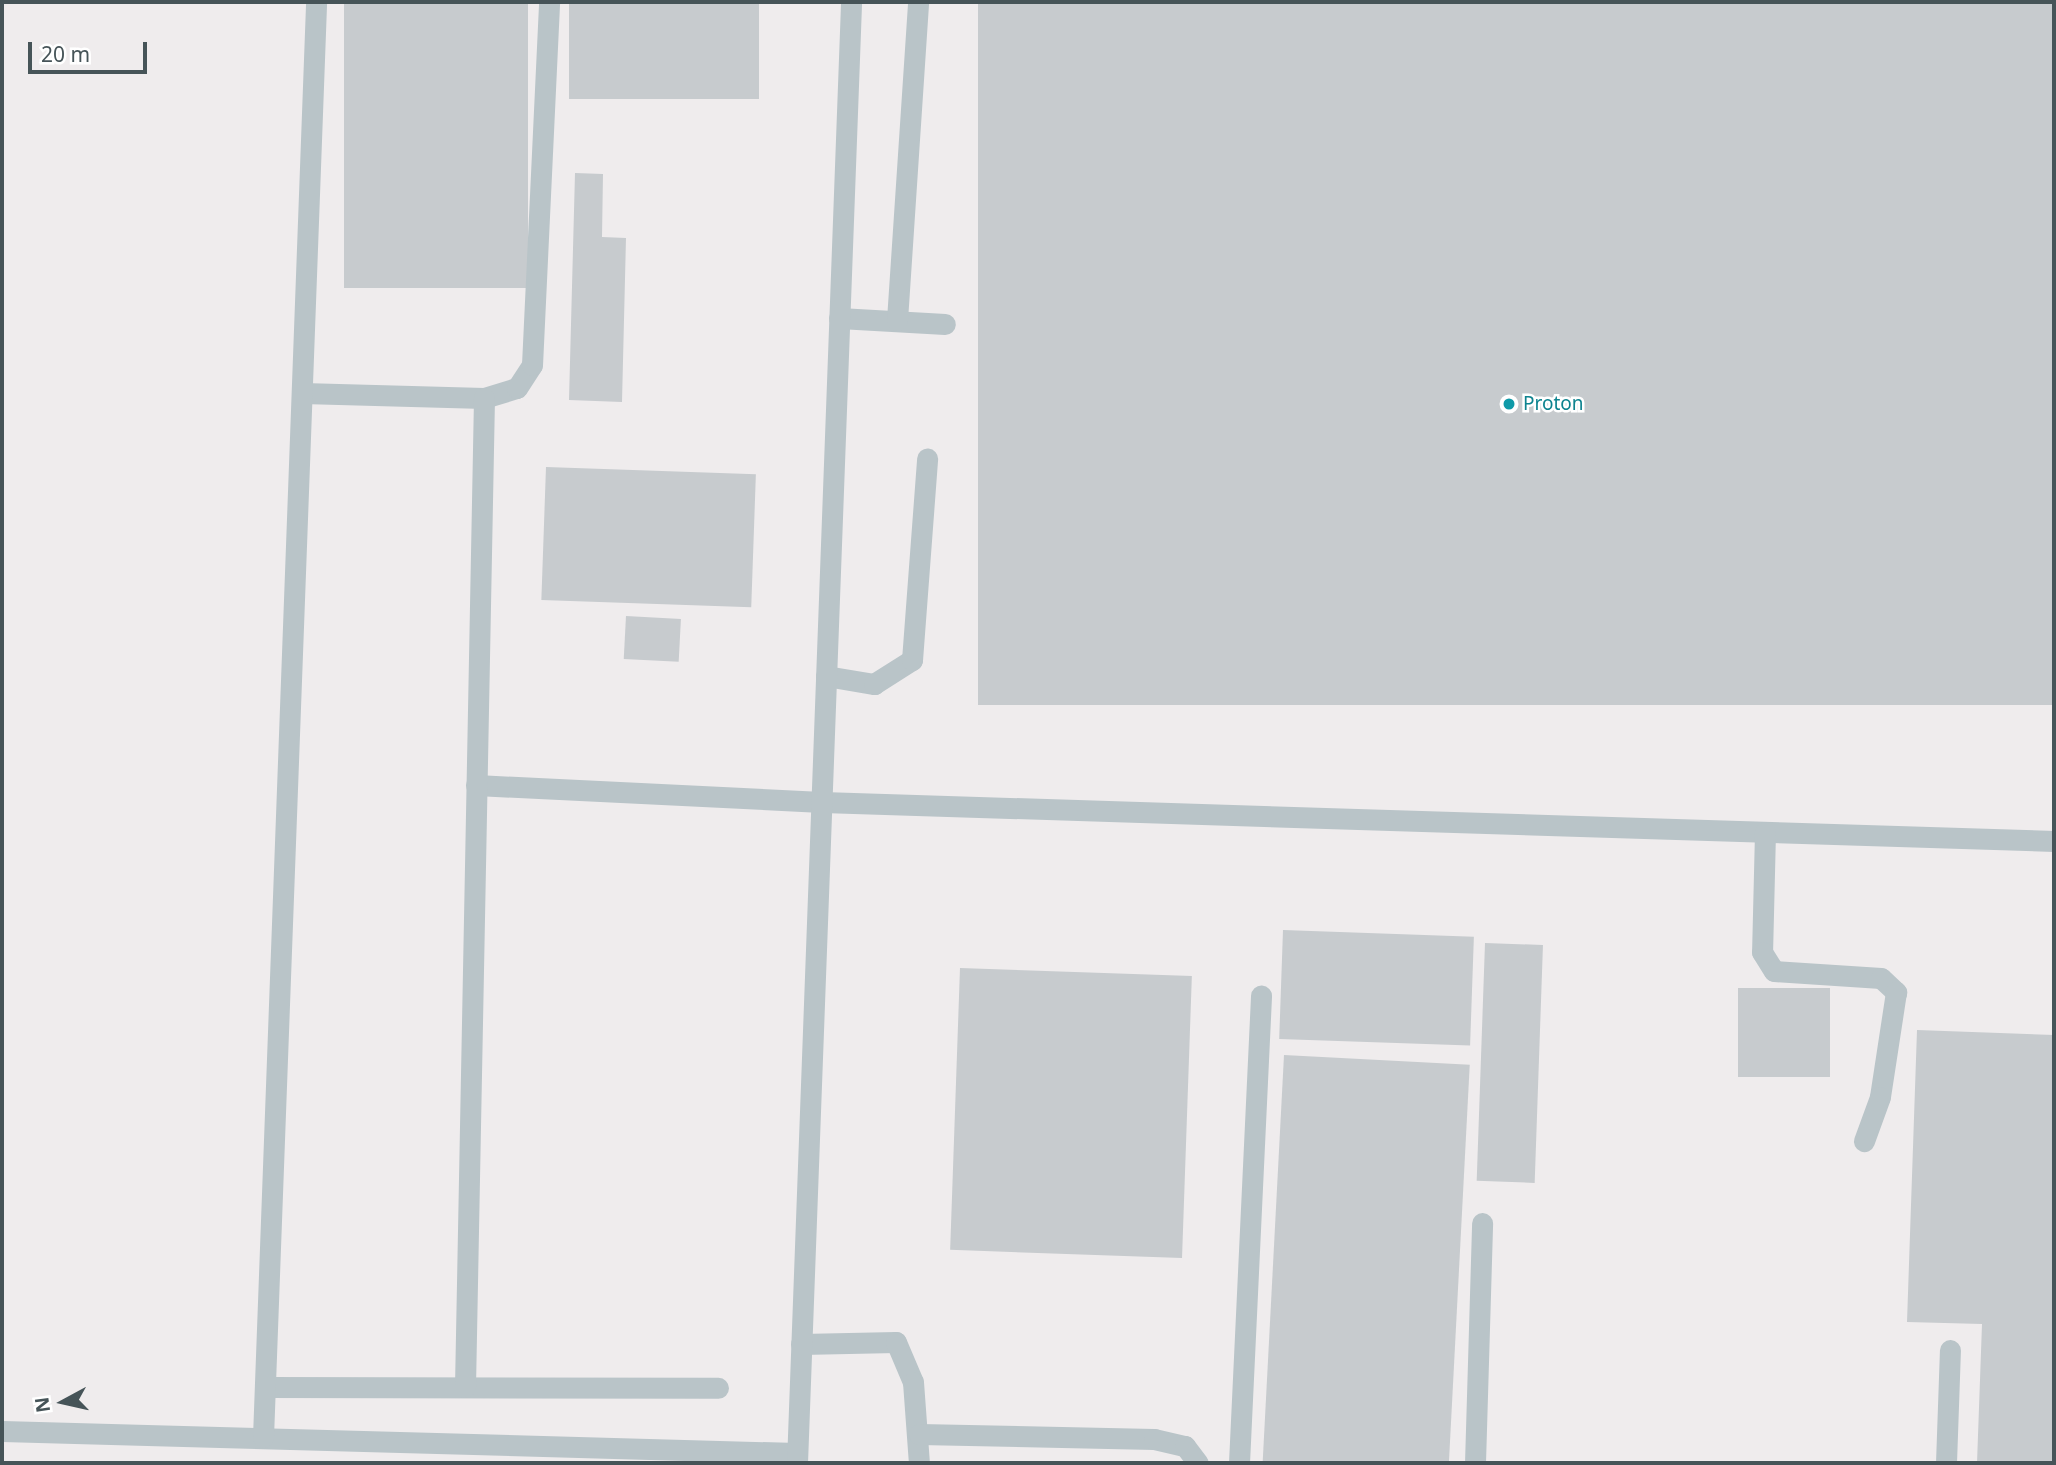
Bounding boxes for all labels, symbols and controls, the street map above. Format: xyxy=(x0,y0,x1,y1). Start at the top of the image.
scale bar xyxy=(32,28,150,72)
text: 20 m xyxy=(41,40,90,68)
place label: Proton xyxy=(1523,393,1584,415)
marker: Proton xyxy=(1501,396,1517,412)
north arrow xyxy=(28,1367,98,1437)
text: N xyxy=(28,1395,56,1414)

